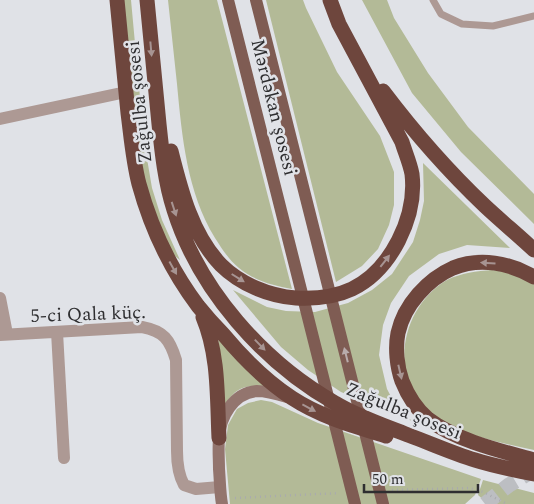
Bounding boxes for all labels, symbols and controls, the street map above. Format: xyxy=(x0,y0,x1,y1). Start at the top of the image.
street label: Mərdəkan şosesi xyxy=(243,36,305,179)
street label: Zağulba şosesi xyxy=(119,39,160,164)
one-way arrow xyxy=(148,41,156,57)
one-way arrow xyxy=(171,202,178,217)
one-way arrow xyxy=(379,255,390,268)
one-way arrow xyxy=(480,258,496,266)
one-way arrow xyxy=(169,261,178,274)
one-way arrow xyxy=(232,273,245,283)
street label: 5-ci Qala küç. xyxy=(30,298,146,331)
one-way arrow xyxy=(254,339,266,351)
one-way arrow xyxy=(341,347,349,362)
one-way arrow xyxy=(396,364,404,379)
street label: Zağulba şosesi xyxy=(341,375,466,448)
one-way arrow xyxy=(302,404,317,412)
scale bar xyxy=(364,462,478,494)
text: 50 m xyxy=(372,468,404,491)

